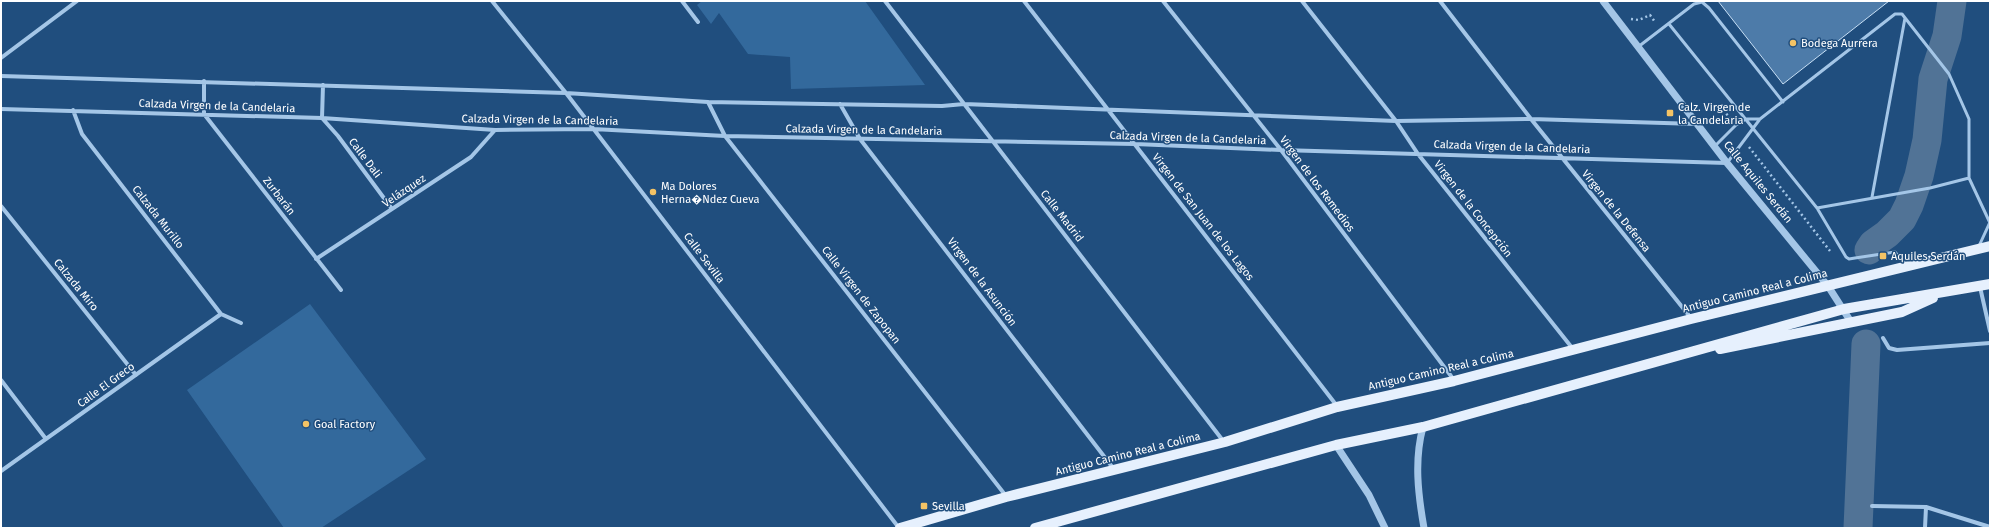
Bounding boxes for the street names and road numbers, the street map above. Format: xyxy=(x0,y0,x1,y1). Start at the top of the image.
street label: Calzada Virgen de la Candelaria xyxy=(138,97,296,115)
street label: Calzada Virgen de la Candelaria xyxy=(462,112,618,128)
street label: Calzada Virgen de la Candelaria xyxy=(786,122,942,138)
street label: Calzada Virgen de la Candelaria xyxy=(1109,129,1267,147)
street label: Virgen de los Remedios xyxy=(1277,134,1357,234)
street label: Calle Dali xyxy=(346,136,384,180)
street label: Calzada Virgen de la Candelaria xyxy=(1433,138,1591,156)
street label: Calle Aquiles Serdán xyxy=(1721,138,1795,226)
street label: Virgen de San Juan de los Lagos xyxy=(1149,151,1257,283)
street label: Virgen de la Concepción xyxy=(1431,158,1515,260)
street label: Virgen de la Defensa xyxy=(1579,167,1653,255)
street label: Velázquez xyxy=(380,172,428,210)
street label: Zurbarán xyxy=(260,174,298,218)
street label: Calzada Murillo xyxy=(129,183,187,251)
street label: Calle Madrid xyxy=(1038,187,1086,245)
street label: Calle Sevilla xyxy=(681,230,727,286)
street label: Virgen de la Asunción xyxy=(945,235,1019,329)
street label: Calle Virgen de Zapopan xyxy=(819,244,903,346)
street label: Calzada Miro xyxy=(51,256,101,314)
street label: Antiguo Camino Real a Colima xyxy=(1681,267,1829,315)
street label: Antiguo Camino Real a Colima xyxy=(1367,347,1515,393)
street label: Calle El Greco xyxy=(75,360,137,410)
street label: Antiguo Camino Real a Colima xyxy=(1054,430,1202,478)

